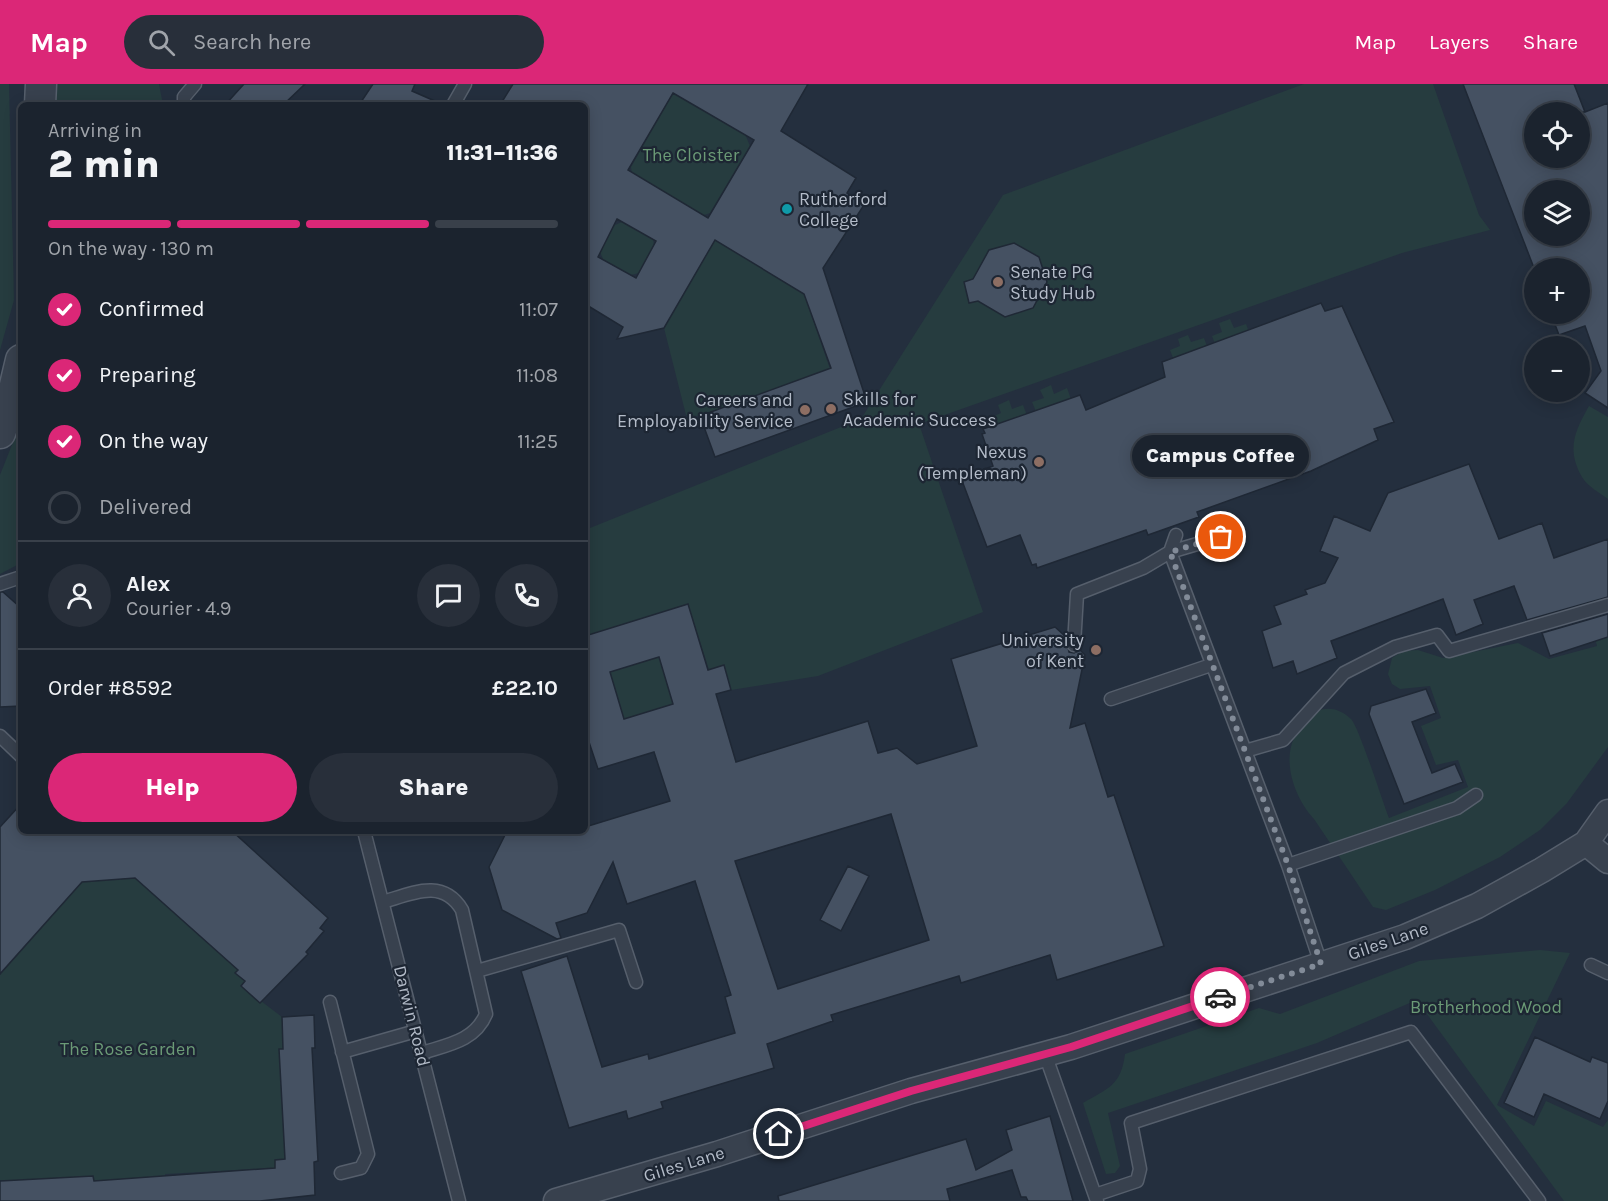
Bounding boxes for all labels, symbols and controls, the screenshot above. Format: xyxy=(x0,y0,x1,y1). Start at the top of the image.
search box xyxy=(124,15,544,69)
text: Map xyxy=(30,26,88,59)
icon: search xyxy=(145,26,178,59)
text: Search here xyxy=(193,29,311,55)
text: Map xyxy=(1354,30,1396,54)
text: Layers xyxy=(1429,30,1490,54)
text: Share xyxy=(1523,30,1578,54)
map controls xyxy=(1524,102,1590,402)
button: locate xyxy=(1524,102,1590,168)
text: Arriving in xyxy=(48,119,142,142)
text: 11:31–11:36 xyxy=(446,140,558,166)
text: 2 min xyxy=(48,141,160,187)
park label: The Cloister xyxy=(643,144,740,166)
button: layers xyxy=(1524,180,1590,246)
place label: Rutherford College xyxy=(799,188,887,231)
marker: Rutherford College xyxy=(780,202,794,216)
text: On the way · 130 m xyxy=(48,237,214,260)
button: + xyxy=(1524,258,1590,324)
place label: Senate PG Study Hub xyxy=(1010,261,1095,304)
marker: Senate PG Study Hub xyxy=(991,275,1005,289)
icon: check xyxy=(48,293,81,326)
text: Confirmed xyxy=(99,296,205,322)
text: 11:07 xyxy=(519,298,558,321)
button: − xyxy=(1524,336,1590,402)
icon: check xyxy=(48,359,81,392)
text: Preparing xyxy=(99,362,196,388)
text: 11:08 xyxy=(516,364,558,387)
place label: Skills for Academic Success xyxy=(843,388,997,431)
place label: Careers and Employability Service xyxy=(617,389,793,432)
marker: Skills for Academic Success xyxy=(824,402,838,416)
marker: Careers and Employability Service xyxy=(798,403,812,417)
icon: check xyxy=(48,425,81,458)
text: On the way xyxy=(99,428,208,454)
text: 11:25 xyxy=(517,430,558,453)
callout: Campus Coffee xyxy=(1132,435,1310,477)
place label: Nexus (Templeman) xyxy=(918,441,1027,484)
text: Campus Coffee xyxy=(1146,444,1295,467)
marker: Nexus (Templeman) xyxy=(1032,455,1046,469)
text: Delivered xyxy=(99,494,192,520)
pin xyxy=(1195,511,1246,562)
icon: bag xyxy=(1204,520,1237,553)
button: person xyxy=(48,564,111,627)
button: chat xyxy=(417,564,480,627)
button: phone xyxy=(495,564,558,627)
text: Alex xyxy=(126,571,170,597)
text: Courier · 4.9 xyxy=(126,597,231,620)
place label: University of Kent xyxy=(1001,629,1085,672)
marker: University of Kent xyxy=(1089,643,1103,657)
text: Order #8592 xyxy=(48,675,173,701)
text: £22.10 xyxy=(492,675,558,701)
button: Help xyxy=(48,753,297,822)
button: Share xyxy=(309,753,558,822)
street label: Giles Lane xyxy=(1345,917,1431,965)
street label: Darwin Road xyxy=(389,963,435,1069)
courier xyxy=(1190,967,1250,1027)
icon: car xyxy=(1204,981,1237,1014)
park label: Brotherhood Wood xyxy=(1410,996,1562,1018)
park label: The Rose Garden xyxy=(60,1038,196,1060)
pin xyxy=(753,1108,804,1159)
icon: home xyxy=(762,1117,795,1150)
street label: Giles Lane xyxy=(641,1141,727,1187)

